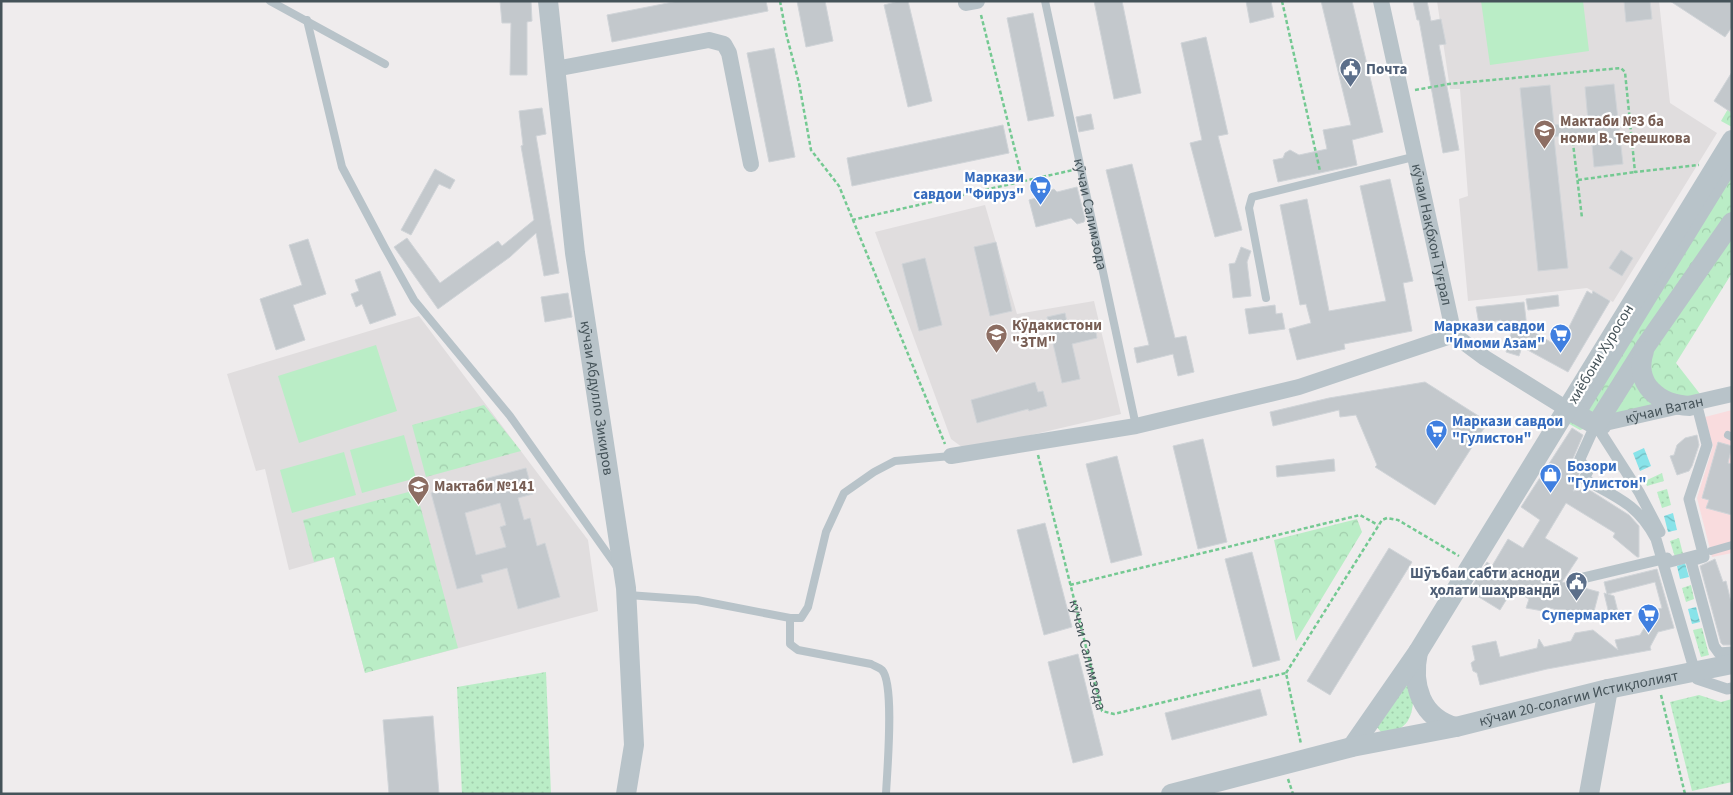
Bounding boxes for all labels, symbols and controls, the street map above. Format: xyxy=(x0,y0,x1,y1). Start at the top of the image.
public building icon: Почта xyxy=(1338,57,1362,88)
place label: Почта xyxy=(1366,59,1408,80)
place label: Мактаби №3 ба номи В. Терешкова xyxy=(1560,111,1691,149)
school or university icon: Мактаби №3 ба номи В. Терешкова xyxy=(1532,118,1556,149)
street label: кӯчаи Салимзода xyxy=(1068,156,1113,272)
street label: кӯчаи Нақбхон Туғрал xyxy=(1406,161,1458,307)
place label: Маркази савдои "Фируз" xyxy=(913,167,1024,205)
supermarket icon: Маркази савдои "Фируз" xyxy=(1028,174,1052,205)
street label: хиёбони Хуросон xyxy=(1563,300,1639,408)
place label: Кӯдакистони "ЗТМ" xyxy=(1012,315,1102,353)
place label: Маркази савдои "Имоми Азам" xyxy=(1434,316,1545,354)
street label: кӯчаи Абдулло Зикиров xyxy=(575,319,619,477)
school or university icon: Кӯдакистони "ЗТМ" xyxy=(984,322,1008,353)
supermarket icon: Маркази савдои "Имоми Азам" xyxy=(1549,323,1573,354)
street label: кӯчаи Ватан xyxy=(1623,390,1705,429)
place label: Маркази савдои "Гулистон" xyxy=(1452,411,1563,449)
supermarket icon: Маркази савдои "Гулистон" xyxy=(1424,418,1448,449)
place label: Бозори "Гулистон" xyxy=(1567,456,1646,494)
shop icon: Бозори "Гулистон" xyxy=(1539,463,1563,494)
school or university icon: Мактаби №141 xyxy=(406,474,430,505)
place label: Мактаби №141 xyxy=(434,476,535,497)
place label: Шӯъбаи сабти асноди ҳолати шаҳрвандӣ xyxy=(1410,563,1560,601)
public building icon: Шӯъбаи сабти асноди ҳолати шаҳрвандӣ xyxy=(1564,570,1588,601)
street label: кӯчаи Салимзода xyxy=(1064,597,1112,713)
supermarket icon: Супермаркет xyxy=(1636,603,1660,634)
place label: Супермаркет xyxy=(1542,605,1632,626)
street label: кӯчаи 20-солагии Истиқлолият xyxy=(1477,665,1680,731)

